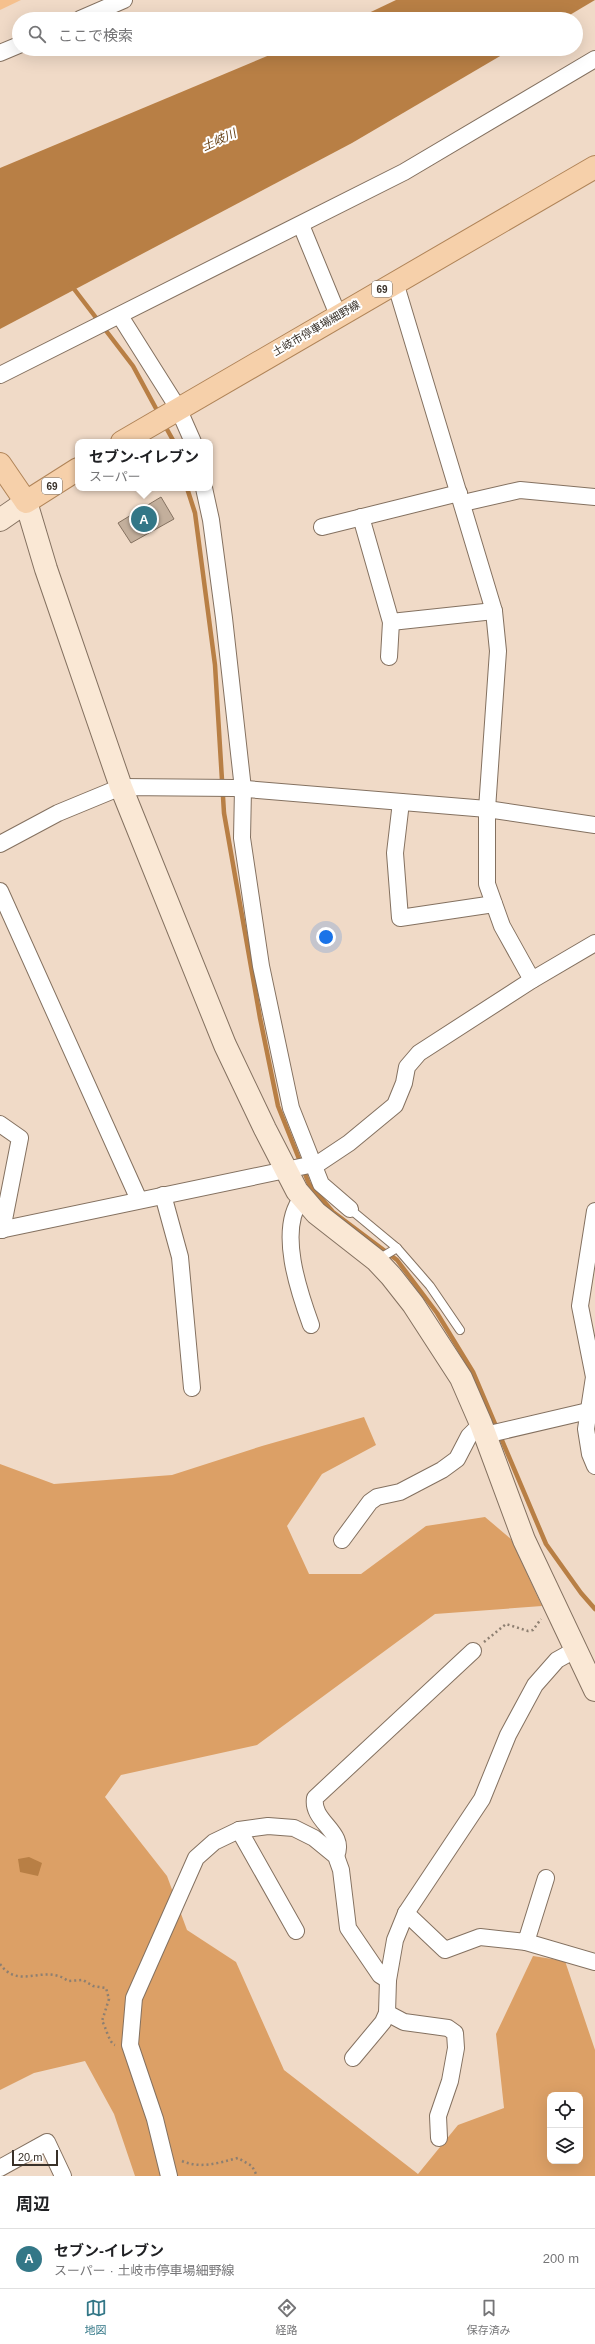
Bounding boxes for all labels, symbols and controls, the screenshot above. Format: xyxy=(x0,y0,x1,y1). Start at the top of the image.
search box xyxy=(12,12,583,56)
icon: search xyxy=(26,23,48,45)
text: ここで検索 xyxy=(58,27,133,44)
water label: 土岐川 xyxy=(200,125,240,154)
road number: 69 xyxy=(372,281,392,297)
street label: 土岐市停車場細野線 xyxy=(270,298,362,358)
popup xyxy=(75,439,213,491)
text: セブン-イレブン xyxy=(89,448,199,465)
text: スーパー xyxy=(89,469,141,484)
road number: 69 xyxy=(42,478,62,494)
pin: A xyxy=(131,504,157,534)
your location xyxy=(316,927,336,947)
map controls xyxy=(547,2092,583,2164)
button: locate xyxy=(547,2092,583,2128)
button: layers xyxy=(547,2128,583,2164)
scale bar xyxy=(12,2148,58,2167)
text: 20 m xyxy=(18,2151,42,2163)
text: 周辺 xyxy=(16,2195,50,2214)
text: セブン-イレブン xyxy=(54,2242,164,2259)
text: A xyxy=(24,2251,34,2266)
text: 200 m xyxy=(543,2251,579,2266)
text: スーパー · 土岐市停車場細野線 xyxy=(54,2263,234,2278)
tab: 地図 xyxy=(85,2297,107,2337)
tab: 経路 xyxy=(276,2297,298,2337)
tab: 保存済み xyxy=(467,2297,511,2337)

